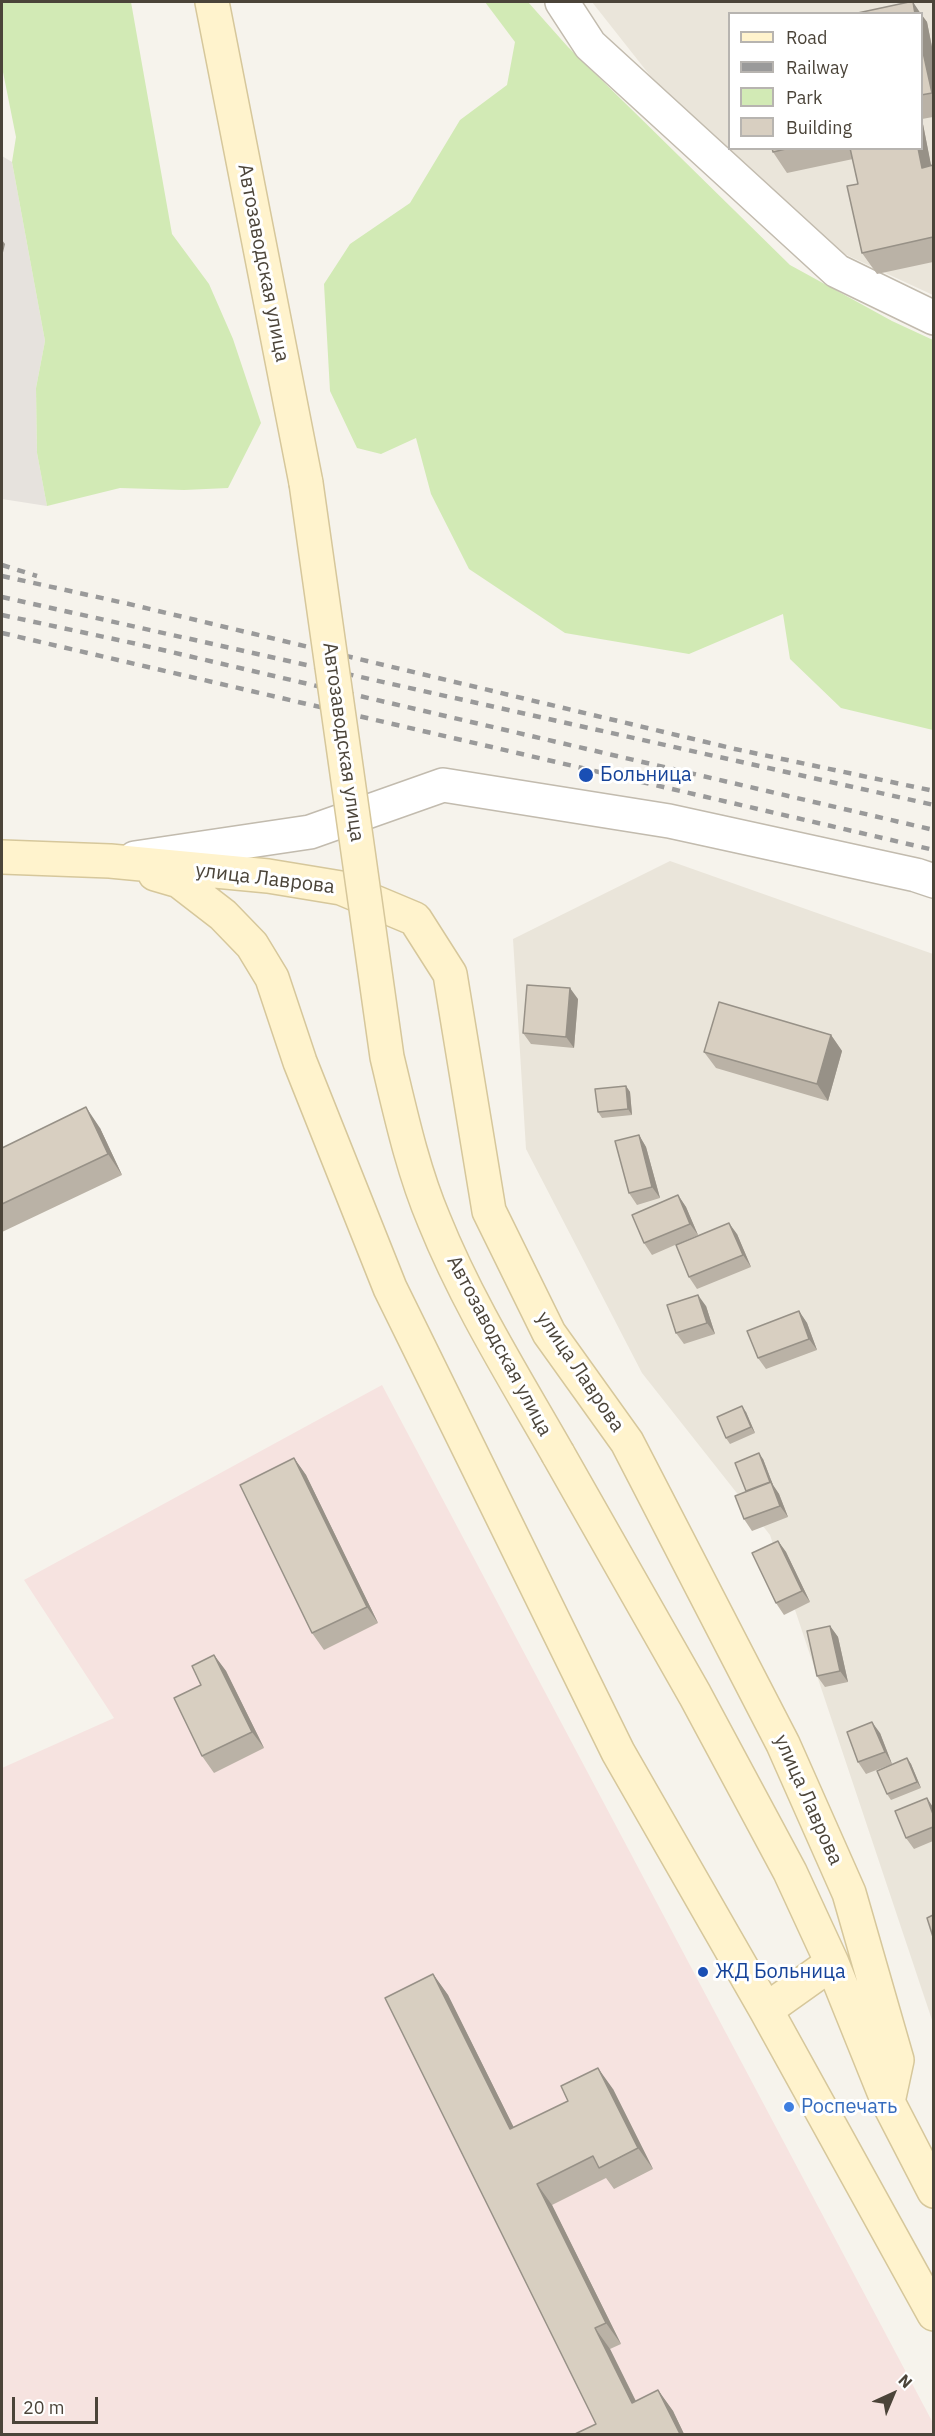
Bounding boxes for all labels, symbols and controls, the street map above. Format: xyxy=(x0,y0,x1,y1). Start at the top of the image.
legend xyxy=(728,12,923,150)
text: Road xyxy=(786,26,827,49)
text: Railway xyxy=(786,56,848,79)
text: Park xyxy=(786,86,822,109)
text: Building xyxy=(786,116,852,139)
street label: Автозаводская улица xyxy=(232,162,294,364)
street label: Автозаводская улица xyxy=(317,641,369,843)
place label: Больница xyxy=(600,763,692,787)
marker: Больница xyxy=(577,766,595,784)
street label: улица Лаврова xyxy=(194,859,336,899)
street label: Автозаводская улица xyxy=(441,1252,557,1440)
street label: улица Лаврова xyxy=(531,1307,629,1437)
street label: улица Лаврова xyxy=(769,1731,847,1869)
place label: ЖД Больница xyxy=(715,1960,846,1984)
marker: ЖД Больница xyxy=(696,1965,710,1979)
place label: Роспечать xyxy=(801,2095,897,2119)
marker: Роспечать xyxy=(782,2100,796,2114)
north arrow xyxy=(863,2364,923,2424)
text: N xyxy=(894,2370,917,2392)
scale bar xyxy=(15,2385,100,2423)
text: 20 m xyxy=(23,2396,65,2419)

